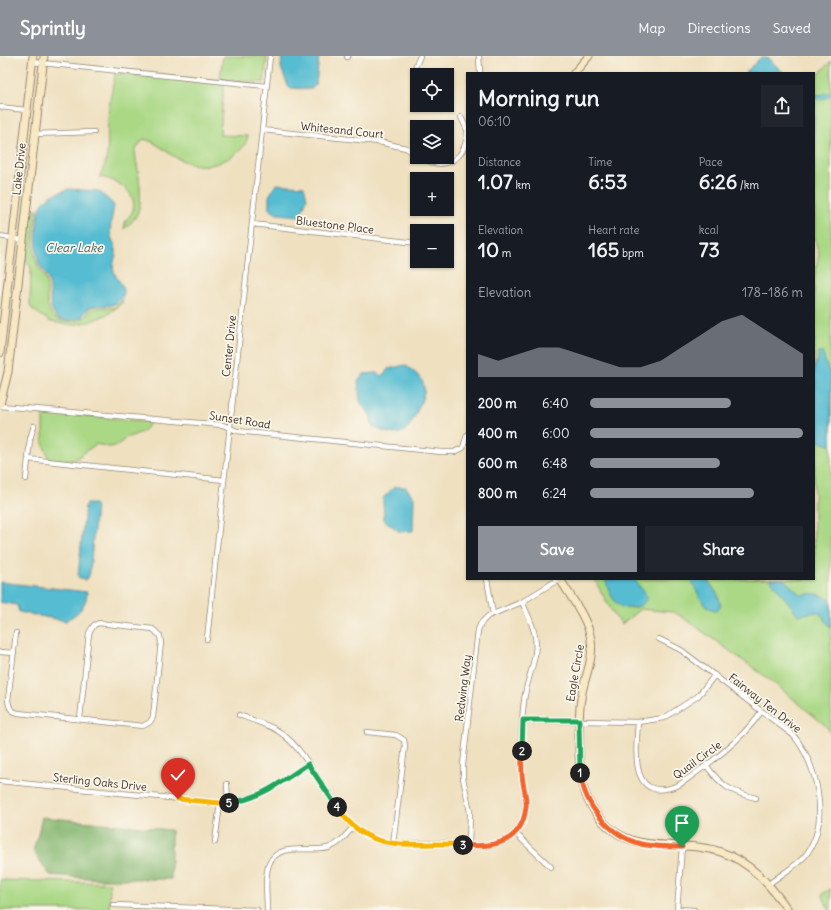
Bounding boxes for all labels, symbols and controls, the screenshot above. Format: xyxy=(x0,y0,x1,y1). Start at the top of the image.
text: Sprintly xyxy=(20,16,86,40)
text: Map xyxy=(638,19,665,37)
text: Directions xyxy=(687,19,751,37)
text: Saved xyxy=(773,19,811,37)
map controls xyxy=(410,68,454,268)
button: locate xyxy=(410,68,454,112)
text: Morning run xyxy=(478,84,600,112)
button: share xyxy=(761,85,803,127)
text: 06:10 xyxy=(478,113,511,130)
street label: Whitesand Court xyxy=(300,119,384,141)
button: layers xyxy=(410,120,454,164)
street label: Lake Drive xyxy=(9,142,29,196)
text: Distance xyxy=(478,155,521,169)
text: Time xyxy=(588,155,612,169)
text: Pace xyxy=(699,155,723,169)
text: 1.07 xyxy=(478,169,513,194)
text: 6:53 xyxy=(588,169,627,194)
text: 6:26 xyxy=(699,169,737,194)
button: + xyxy=(410,172,454,216)
text: km xyxy=(513,178,531,192)
text: /km xyxy=(737,178,759,192)
street label: Bluestone Place xyxy=(295,213,375,237)
text: Elevation xyxy=(478,223,523,237)
text: Heart rate xyxy=(588,223,639,237)
text: kcal xyxy=(699,223,718,237)
button: − xyxy=(410,224,454,268)
text: 10 xyxy=(478,237,499,262)
text: 165 xyxy=(588,237,619,262)
text: 73 xyxy=(699,237,720,262)
water label: Clear Lake xyxy=(45,240,104,255)
text: m xyxy=(499,246,511,260)
text: bpm xyxy=(619,246,644,260)
text: Elevation xyxy=(478,284,531,301)
text: 178–186 m xyxy=(742,284,803,301)
street label: Center Drive xyxy=(219,314,239,377)
text: 200 m xyxy=(478,395,517,412)
text: 6:40 xyxy=(542,395,569,412)
street label: Sunset Road xyxy=(208,408,272,432)
text: 400 m xyxy=(478,425,517,442)
text: 6:00 xyxy=(542,425,570,442)
text: 600 m xyxy=(478,455,517,472)
text: 6:48 xyxy=(542,455,567,472)
text: 800 m xyxy=(478,485,517,502)
text: 6:24 xyxy=(542,485,567,502)
button: Save xyxy=(478,526,637,572)
button: Share xyxy=(645,526,803,572)
street label: Eagle Circle xyxy=(563,643,587,703)
street label: Redwing Way xyxy=(452,654,474,722)
street label: Fairway Ten Drive xyxy=(726,670,804,736)
street label: Quail Circle xyxy=(670,738,724,782)
pin: 2 xyxy=(512,741,532,761)
text: 2 xyxy=(519,744,525,758)
pin xyxy=(161,758,195,799)
pin: 1 xyxy=(570,763,590,783)
icon: check xyxy=(167,764,189,786)
text: 1 xyxy=(578,766,582,780)
street label: Sterling Oaks Drive xyxy=(53,770,148,794)
pin: 5 xyxy=(219,793,239,813)
text: 5 xyxy=(226,796,232,810)
pin: 4 xyxy=(327,797,347,817)
text: 4 xyxy=(334,800,340,814)
pin xyxy=(665,806,699,847)
icon: arrive xyxy=(671,812,693,834)
pin: 3 xyxy=(453,835,473,855)
text: 3 xyxy=(460,838,466,852)

